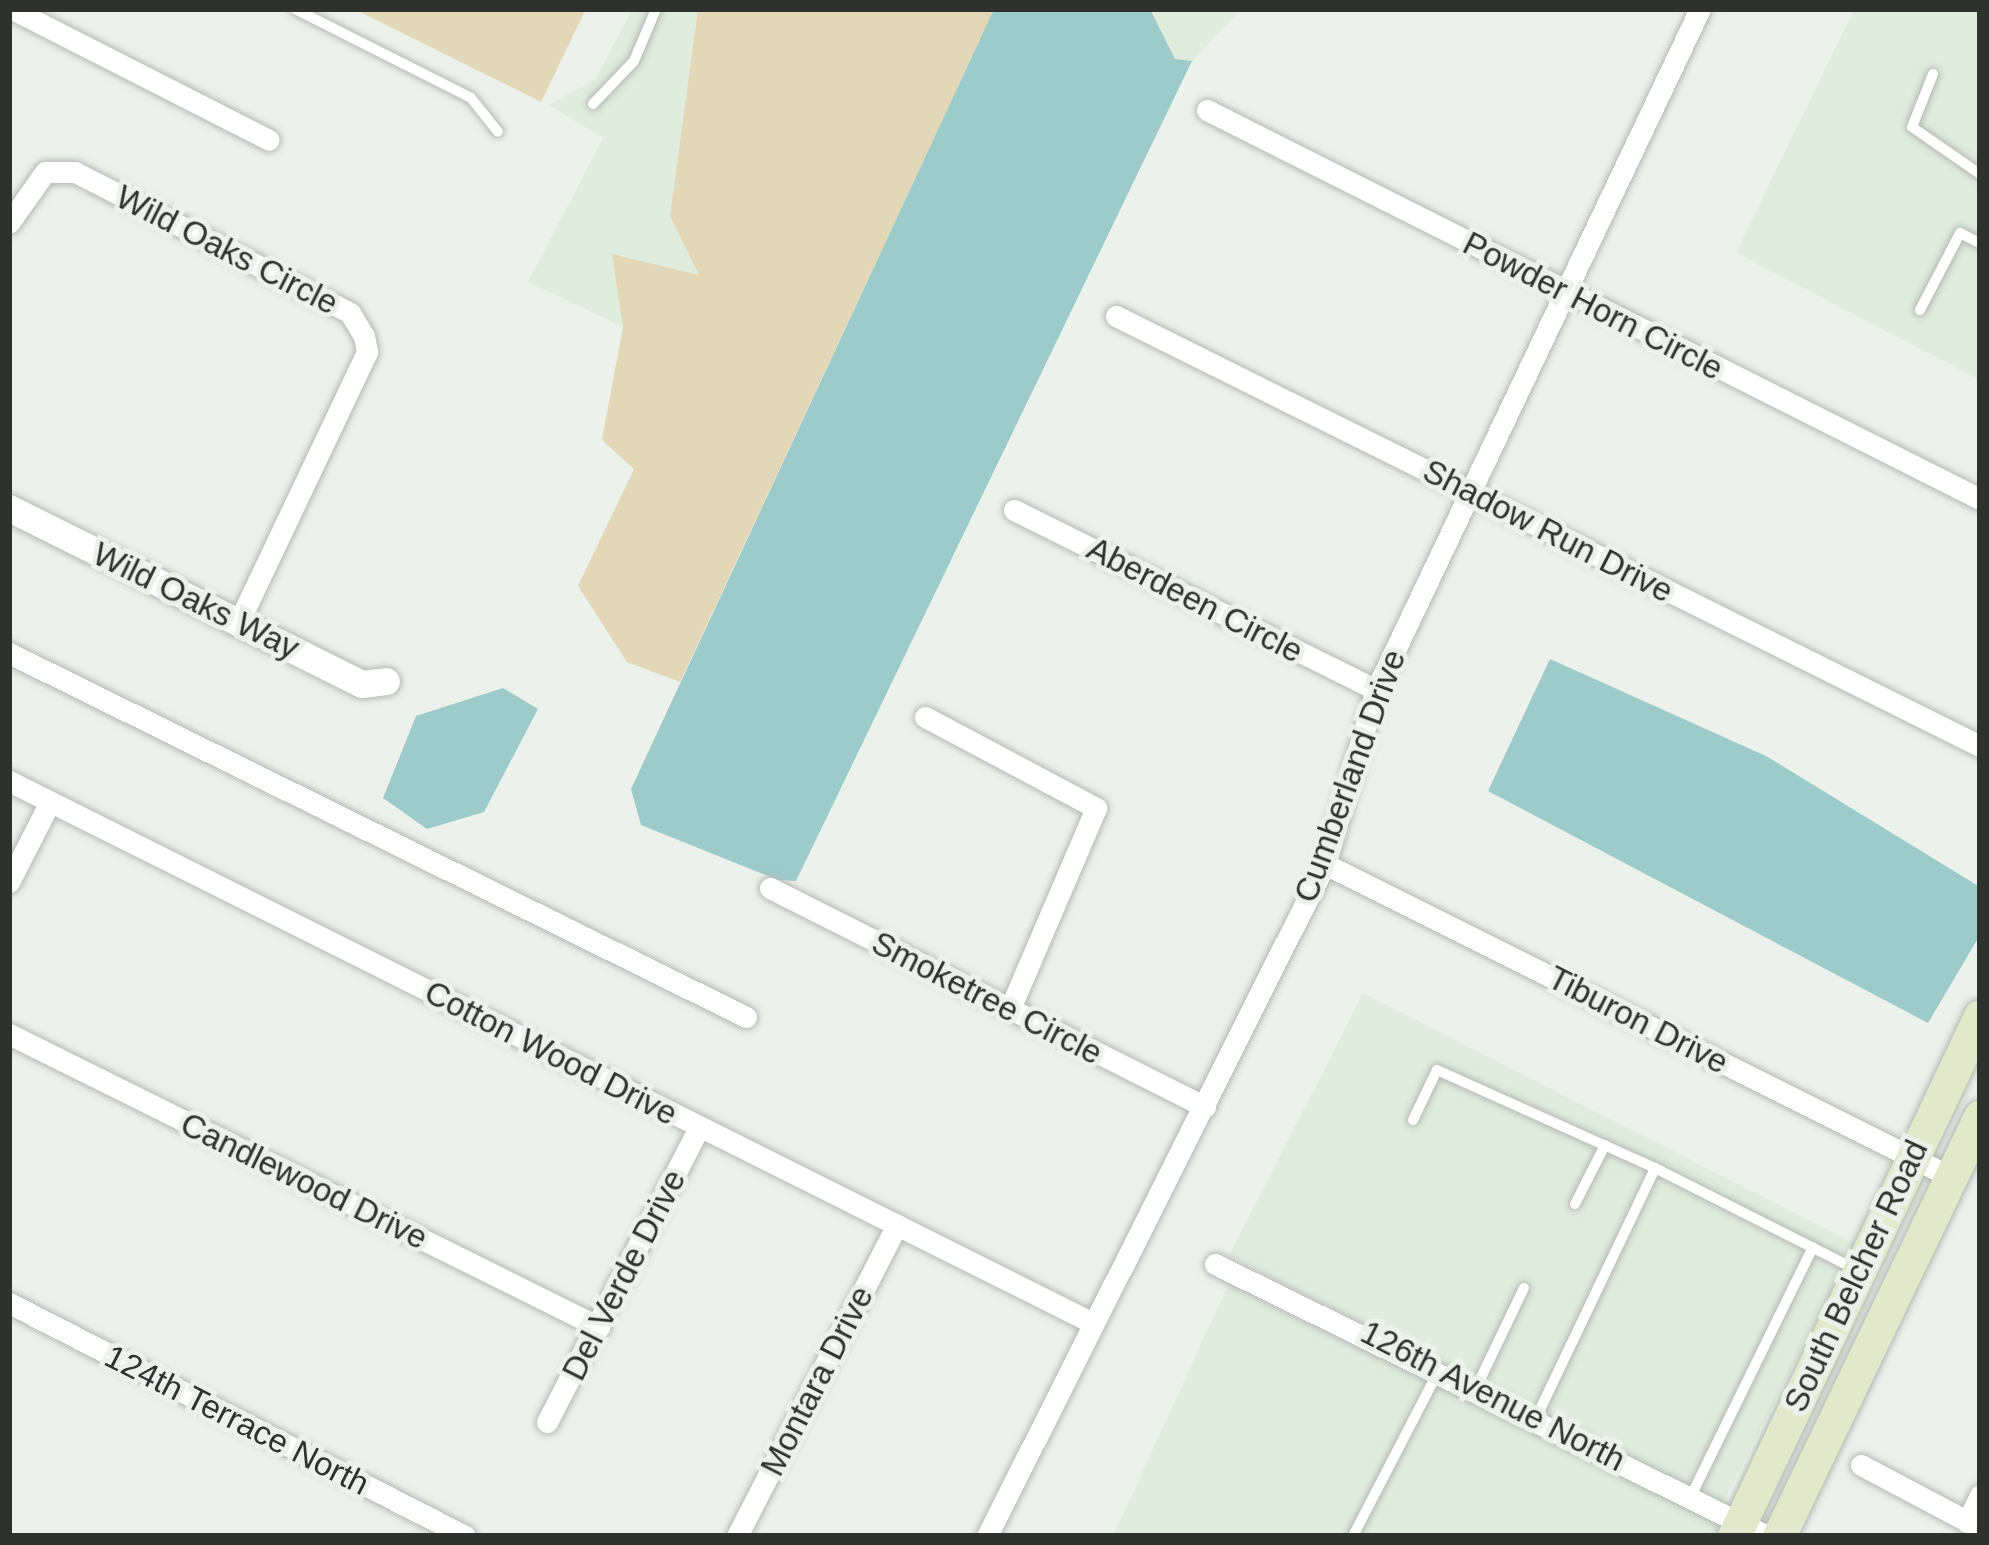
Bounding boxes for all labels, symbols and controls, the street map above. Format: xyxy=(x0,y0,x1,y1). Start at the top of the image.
street label: Wild Oaks Circle xyxy=(109,177,345,323)
street label: Powder Horn Circle xyxy=(1457,223,1729,389)
street label: Shadow Run Drive xyxy=(1416,451,1680,611)
street label: Aberdeen Circle xyxy=(1081,529,1309,671)
street label: Wild Oaks Way xyxy=(87,534,305,668)
street label: Cumberland Drive xyxy=(1286,644,1414,908)
street label: Smoketree Circle xyxy=(865,923,1109,1073)
street label: Tiburon Drive xyxy=(1541,958,1735,1082)
street label: Cotton Wood Drive xyxy=(418,972,684,1134)
street label: Candlewood Drive xyxy=(174,1104,434,1258)
street label: South Belcher Road xyxy=(1776,1134,1936,1418)
street label: Del Verde Drive xyxy=(554,1163,694,1387)
street label: Montara Drive xyxy=(752,1280,882,1482)
street label: 126th Avenue North xyxy=(1354,1312,1632,1480)
street label: 124th Terrace North xyxy=(98,1336,376,1504)

